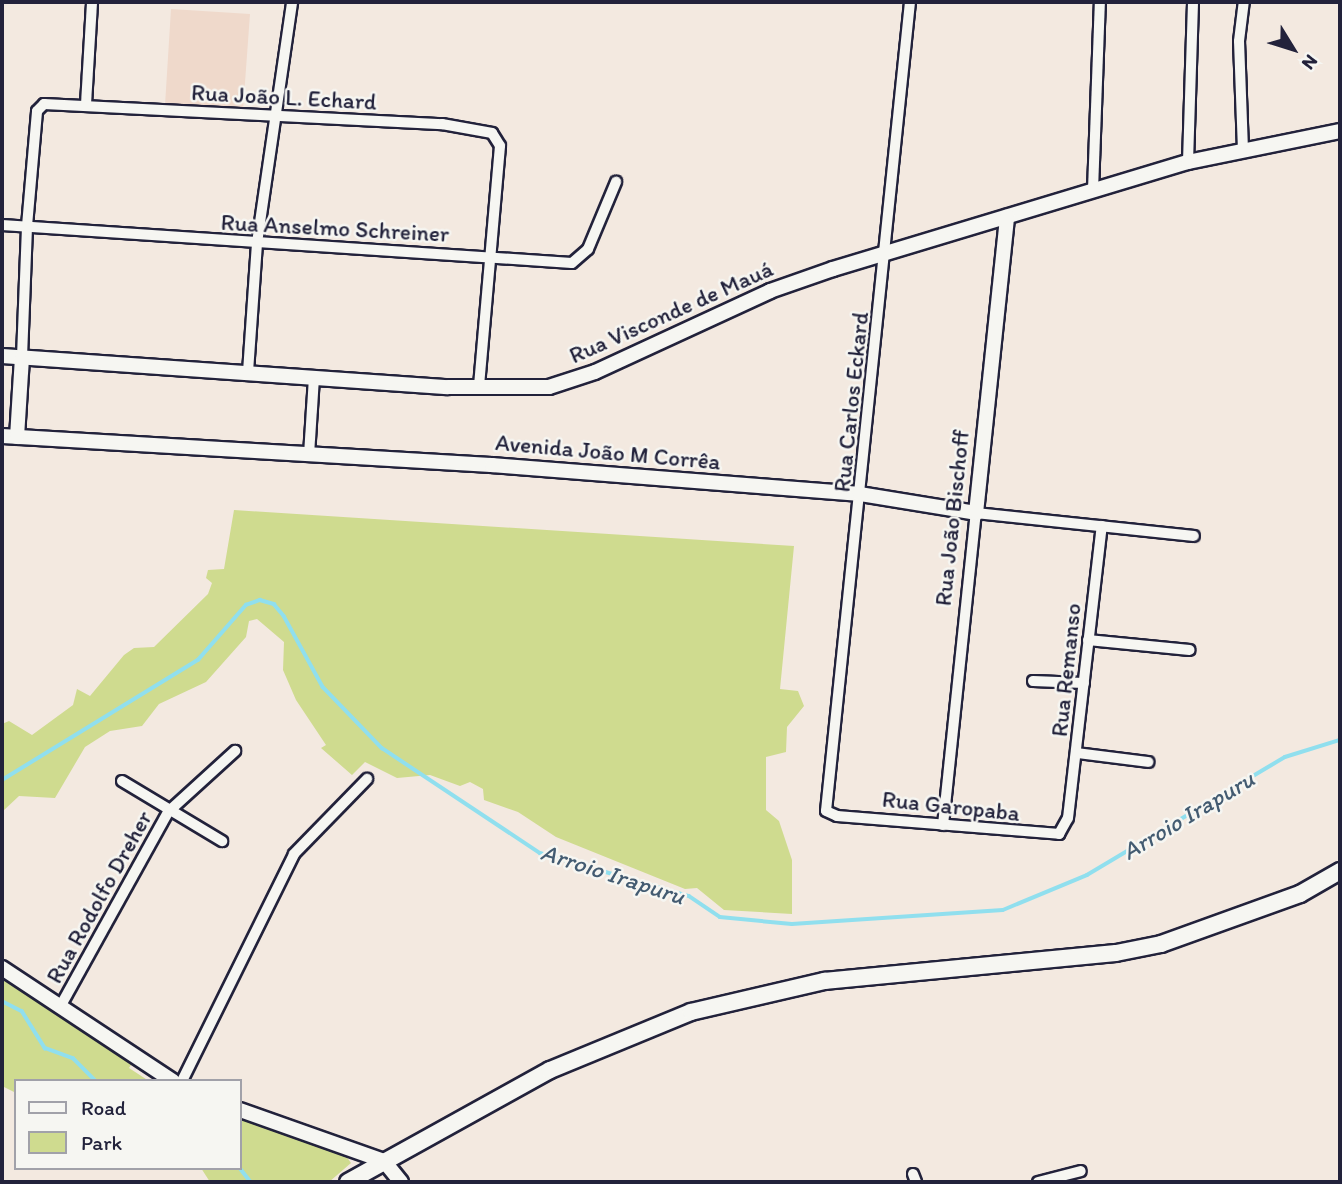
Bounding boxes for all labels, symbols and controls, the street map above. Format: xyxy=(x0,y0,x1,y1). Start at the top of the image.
north arrow xyxy=(1258,14,1328,84)
text: N xyxy=(1297,50,1323,74)
street label: Rua João L. Echard xyxy=(190,78,378,116)
street label: Rua Anselmo Schreiner xyxy=(220,208,450,248)
street label: Rua Visconde de Mauá xyxy=(565,255,777,369)
street label: Rua Carlos Eckard xyxy=(828,310,874,494)
street label: Avenida João M Corrêa xyxy=(495,428,721,476)
street label: Rua João Bischoff xyxy=(929,429,975,607)
street label: Rua Remanso xyxy=(1045,603,1087,737)
water label: Arroio Irapuru xyxy=(1117,764,1259,866)
street label: Rua Garopaba xyxy=(880,785,1022,827)
street label: Rua Rodolfo Dreher xyxy=(40,806,158,988)
water label: Arroio Irapuru xyxy=(538,837,688,911)
legend xyxy=(14,1079,242,1170)
text: Road xyxy=(81,1095,126,1120)
text: Park xyxy=(81,1130,122,1155)

